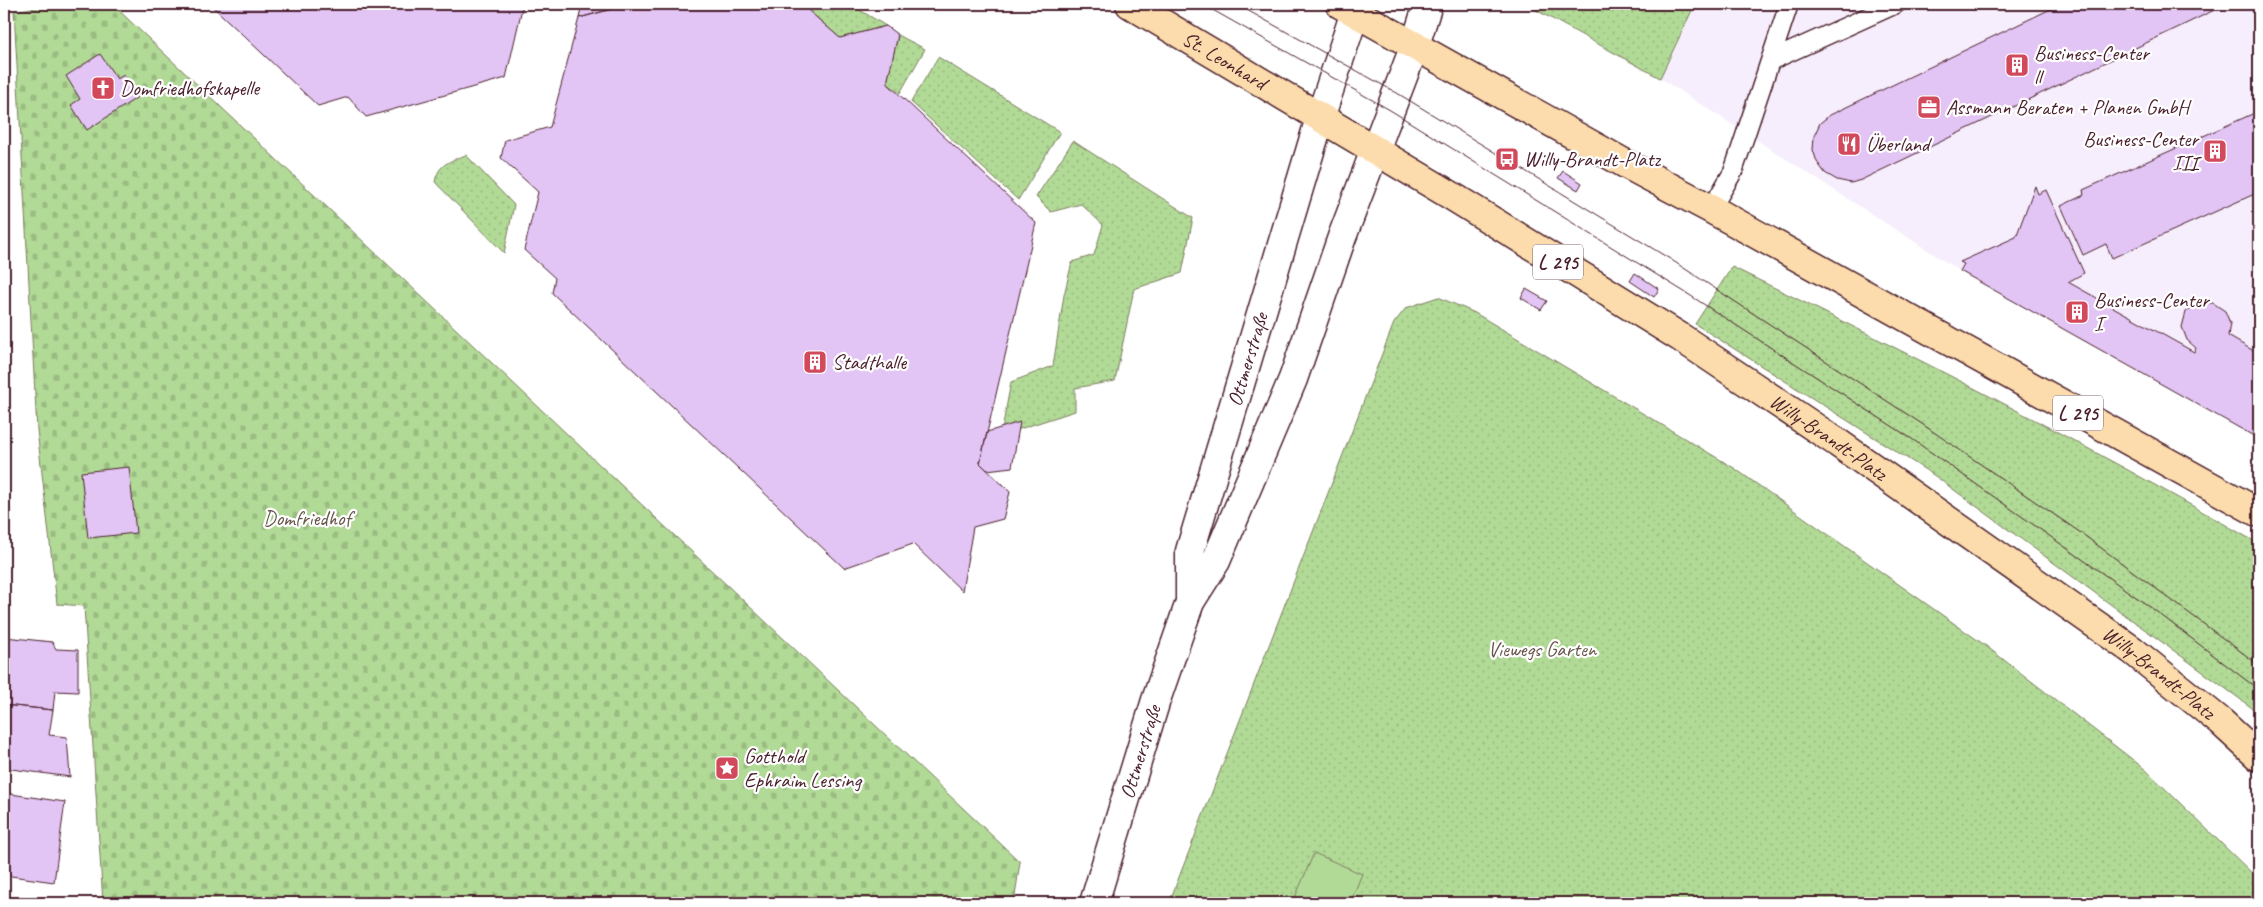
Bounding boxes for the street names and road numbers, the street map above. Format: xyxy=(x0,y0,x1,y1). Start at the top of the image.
street label: St. Leonhard xyxy=(1178,25,1275,97)
road number: L 295 xyxy=(1533,244,1583,280)
street label: Ottmerstraße xyxy=(1221,308,1274,409)
street label: Willy-Brandt-Platz xyxy=(1765,388,1893,487)
road number: L 295 xyxy=(2053,396,2103,430)
street label: Willy-Brandt-Platz xyxy=(2098,620,2222,726)
street label: Ottmerstraße xyxy=(1114,700,1167,802)

